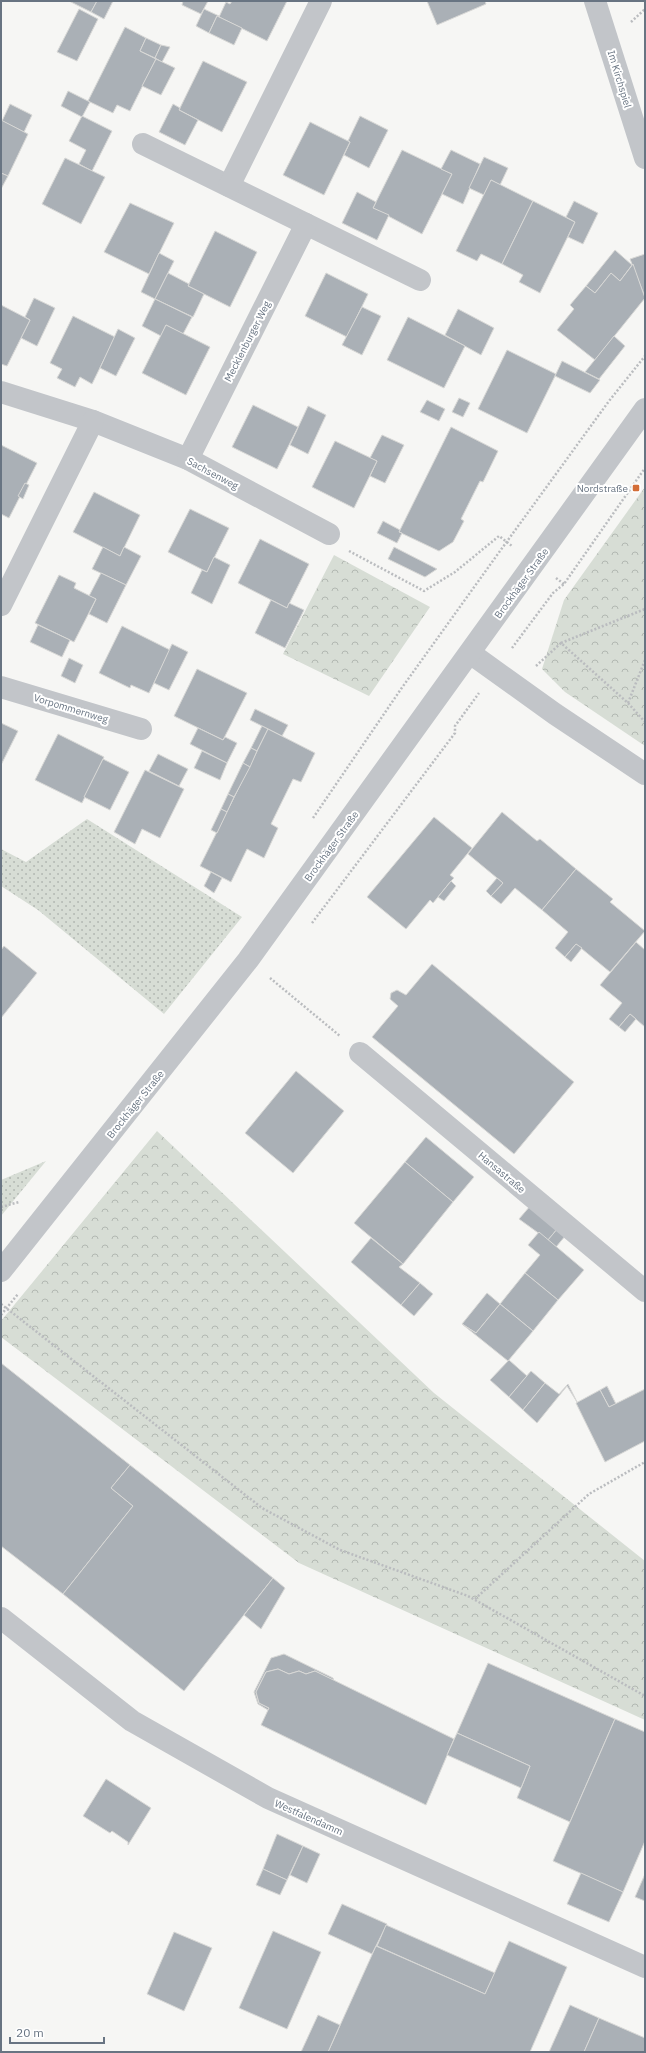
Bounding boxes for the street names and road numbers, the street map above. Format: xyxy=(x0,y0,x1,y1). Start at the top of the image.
street label: Im Kirchspiel xyxy=(605,49,635,110)
street label: Mecklenburger Weg xyxy=(221,298,274,384)
street label: Sachsenweg xyxy=(185,454,241,493)
street label: Brockhäger Straße xyxy=(491,545,552,621)
street label: Vorpommernweg xyxy=(32,691,110,726)
street label: Brockhäger Straße xyxy=(301,808,362,884)
street label: Brockhäger Straße xyxy=(104,1067,167,1141)
street label: Hansastraße xyxy=(475,1149,528,1196)
street label: Westfalendamm xyxy=(273,1797,345,1838)

